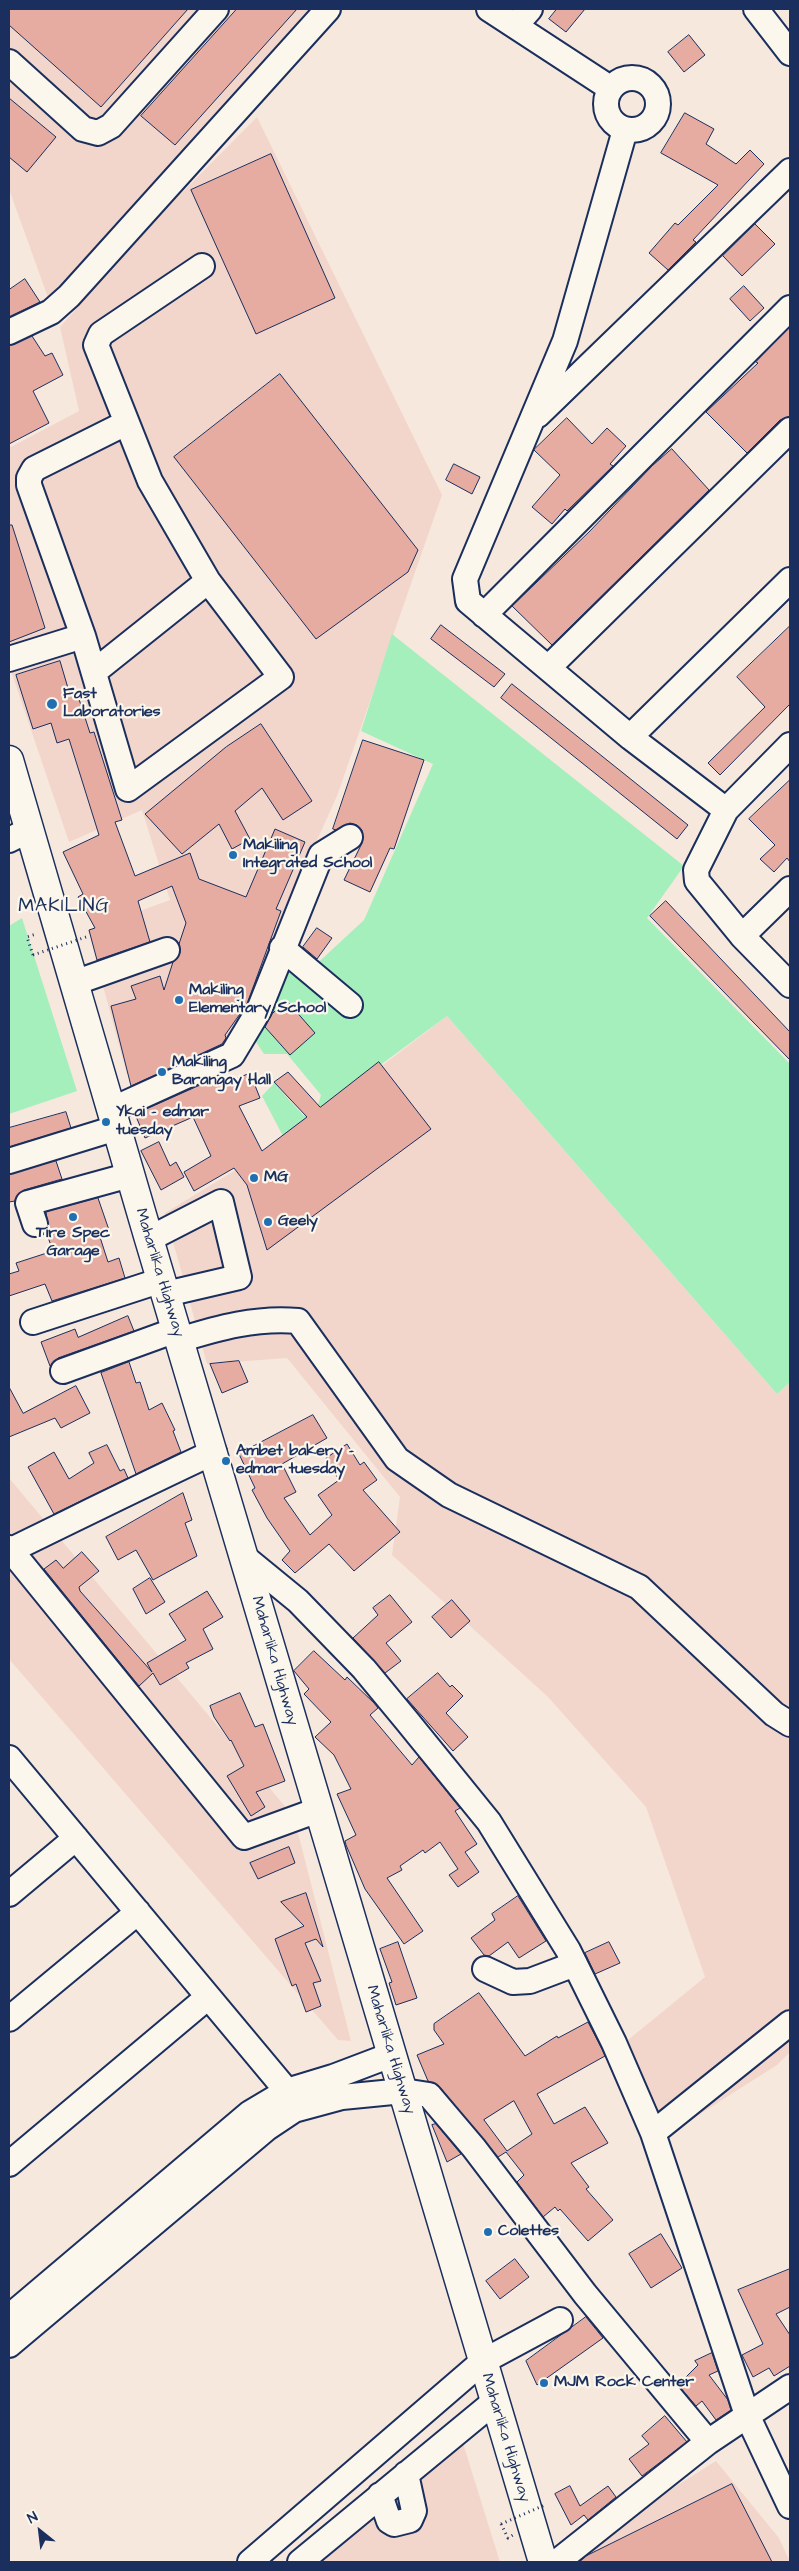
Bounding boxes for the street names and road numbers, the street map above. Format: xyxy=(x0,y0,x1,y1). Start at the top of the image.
street label: Maharlika Highway xyxy=(130,1206,188,1340)
street label: Maharlika Highway xyxy=(246,1594,302,1728)
street label: Maharlika Highway xyxy=(361,1983,419,2117)
street label: Maharlika Highway xyxy=(476,2371,534,2505)

